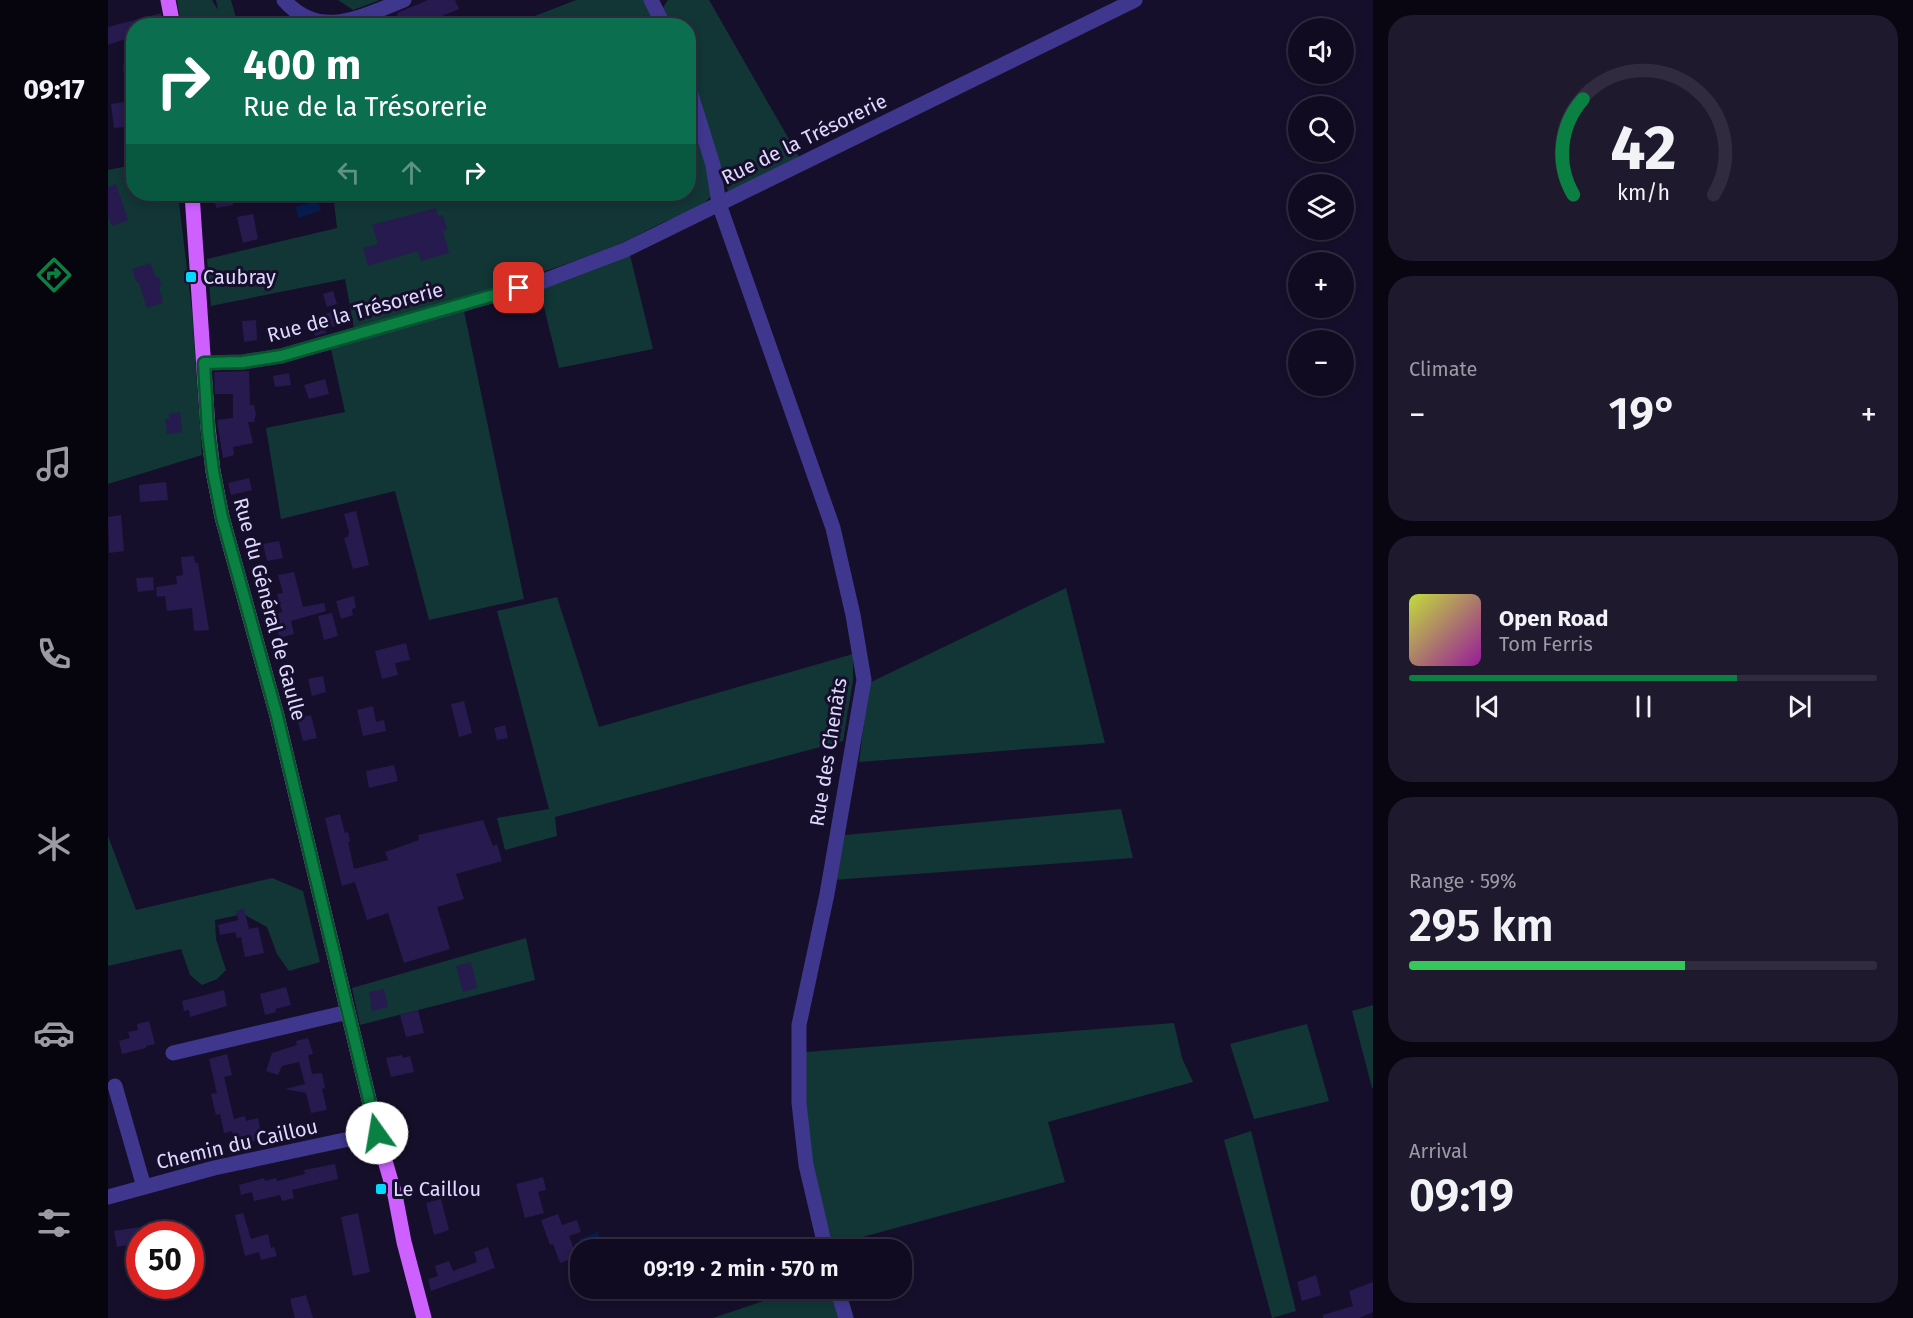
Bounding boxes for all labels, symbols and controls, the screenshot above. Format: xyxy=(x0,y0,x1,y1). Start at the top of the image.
map controls xyxy=(1288,18,1354,396)
button: sound xyxy=(1288,18,1354,84)
text: 400 m xyxy=(243,40,361,90)
icon: right xyxy=(144,42,222,120)
text: 09:17 xyxy=(23,74,85,106)
street label: Rue de la Trésorerie xyxy=(717,89,891,189)
text: Rue de la Trésorerie xyxy=(243,91,488,123)
button: search xyxy=(1288,96,1354,162)
text: 42 xyxy=(1610,111,1676,186)
icon: left xyxy=(332,156,365,189)
icon: ahead xyxy=(395,156,428,189)
icon: right xyxy=(458,156,491,189)
button: layers xyxy=(1288,174,1354,240)
text: km/h xyxy=(1616,180,1670,206)
button: + xyxy=(1288,252,1354,318)
icon: directions xyxy=(33,254,75,296)
pin xyxy=(493,262,544,313)
place label: Caubray xyxy=(203,265,276,289)
marker: Caubray xyxy=(184,270,198,284)
icon: arrive xyxy=(502,271,535,304)
street label: Rue de la Trésorerie xyxy=(264,277,446,347)
button: − xyxy=(1288,330,1354,396)
text: Climate xyxy=(1409,357,1477,381)
text: 19° xyxy=(1609,387,1677,441)
text: − xyxy=(1409,395,1426,435)
text: + xyxy=(1861,395,1877,435)
icon: music xyxy=(33,443,75,485)
street label: Rue du Général de Gaulle xyxy=(229,495,311,723)
text: Open Road xyxy=(1499,605,1609,632)
text: Tom Ferris xyxy=(1499,632,1593,656)
icon: phone xyxy=(33,633,75,675)
street label: Rue des Chenâts xyxy=(804,676,852,828)
icon: previous xyxy=(1471,690,1504,723)
icon: pause xyxy=(1627,690,1660,723)
icon: next xyxy=(1783,690,1816,723)
icon: climate xyxy=(33,823,75,865)
text: Range · 59% xyxy=(1409,869,1517,893)
text: 295 km xyxy=(1409,899,1554,953)
icon: car xyxy=(33,1012,75,1054)
position arrow xyxy=(345,1101,409,1165)
street label: Chemin du Caillou xyxy=(154,1114,320,1174)
text: Arrival xyxy=(1409,1139,1468,1163)
text: 09:19 xyxy=(1409,1169,1514,1223)
place label: Le Caillou xyxy=(393,1177,481,1201)
marker: Le Caillou xyxy=(374,1182,388,1196)
icon: filters xyxy=(33,1202,75,1244)
speed limit sign: 50 xyxy=(126,1221,204,1299)
text: 09:19 · 2 min · 570 m xyxy=(643,1255,839,1282)

